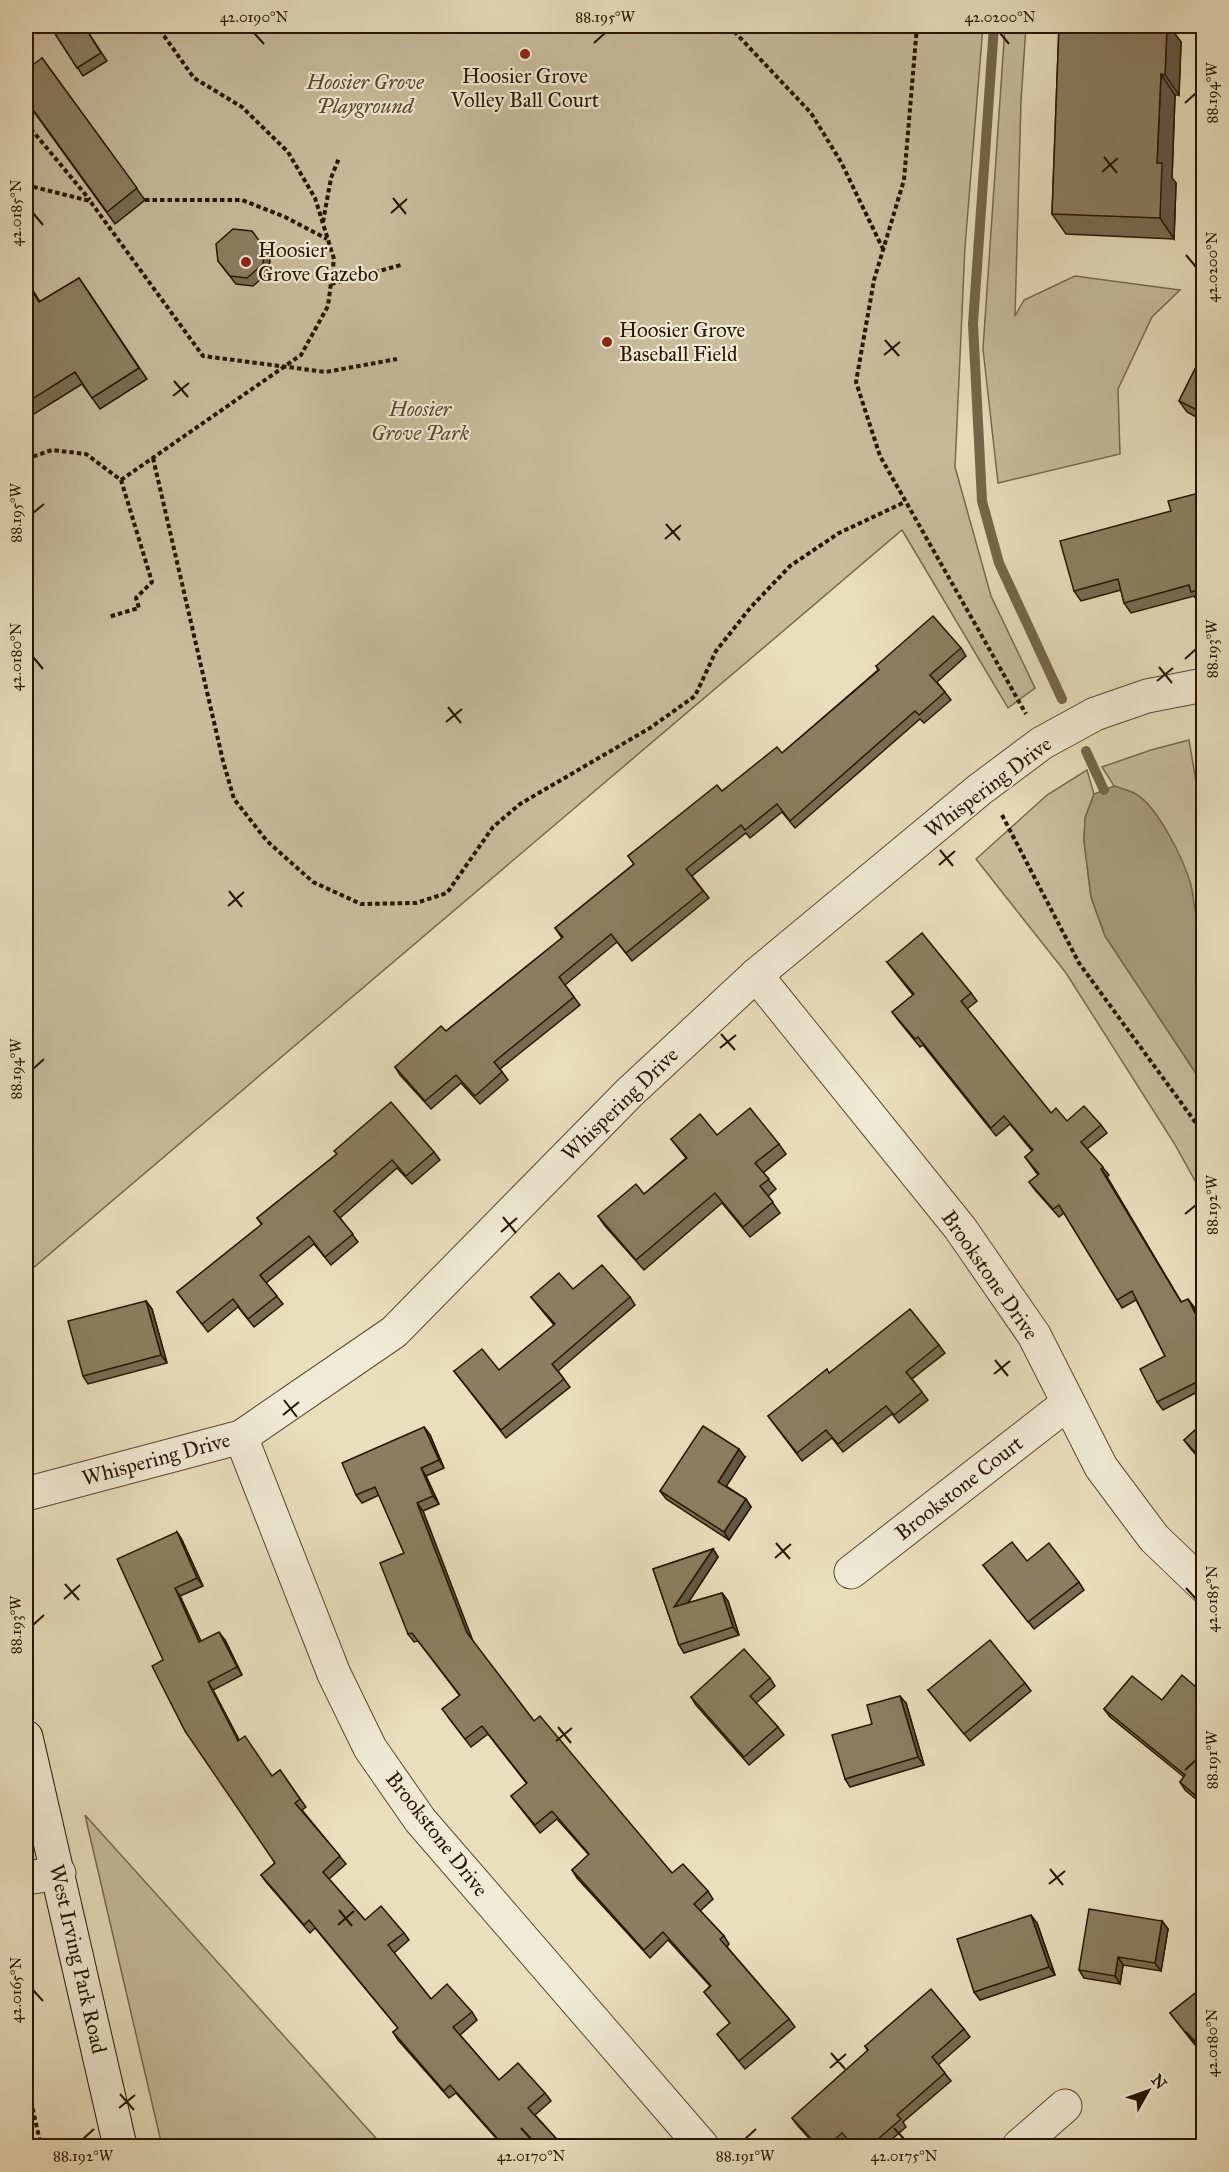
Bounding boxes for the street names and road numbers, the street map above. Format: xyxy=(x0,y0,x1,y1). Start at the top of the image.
street label: Whispering Drive xyxy=(919,731,1057,843)
street label: Whispering Drive xyxy=(556,1042,684,1166)
street label: Brookstone Drive xyxy=(936,1205,1044,1345)
street label: Whispering Drive xyxy=(79,1427,233,1491)
street label: Brookstone Court xyxy=(890,1430,1028,1546)
street label: Brookstone Drive xyxy=(380,1766,494,1902)
street label: West Irving Park Road xyxy=(44,1862,113,2057)

